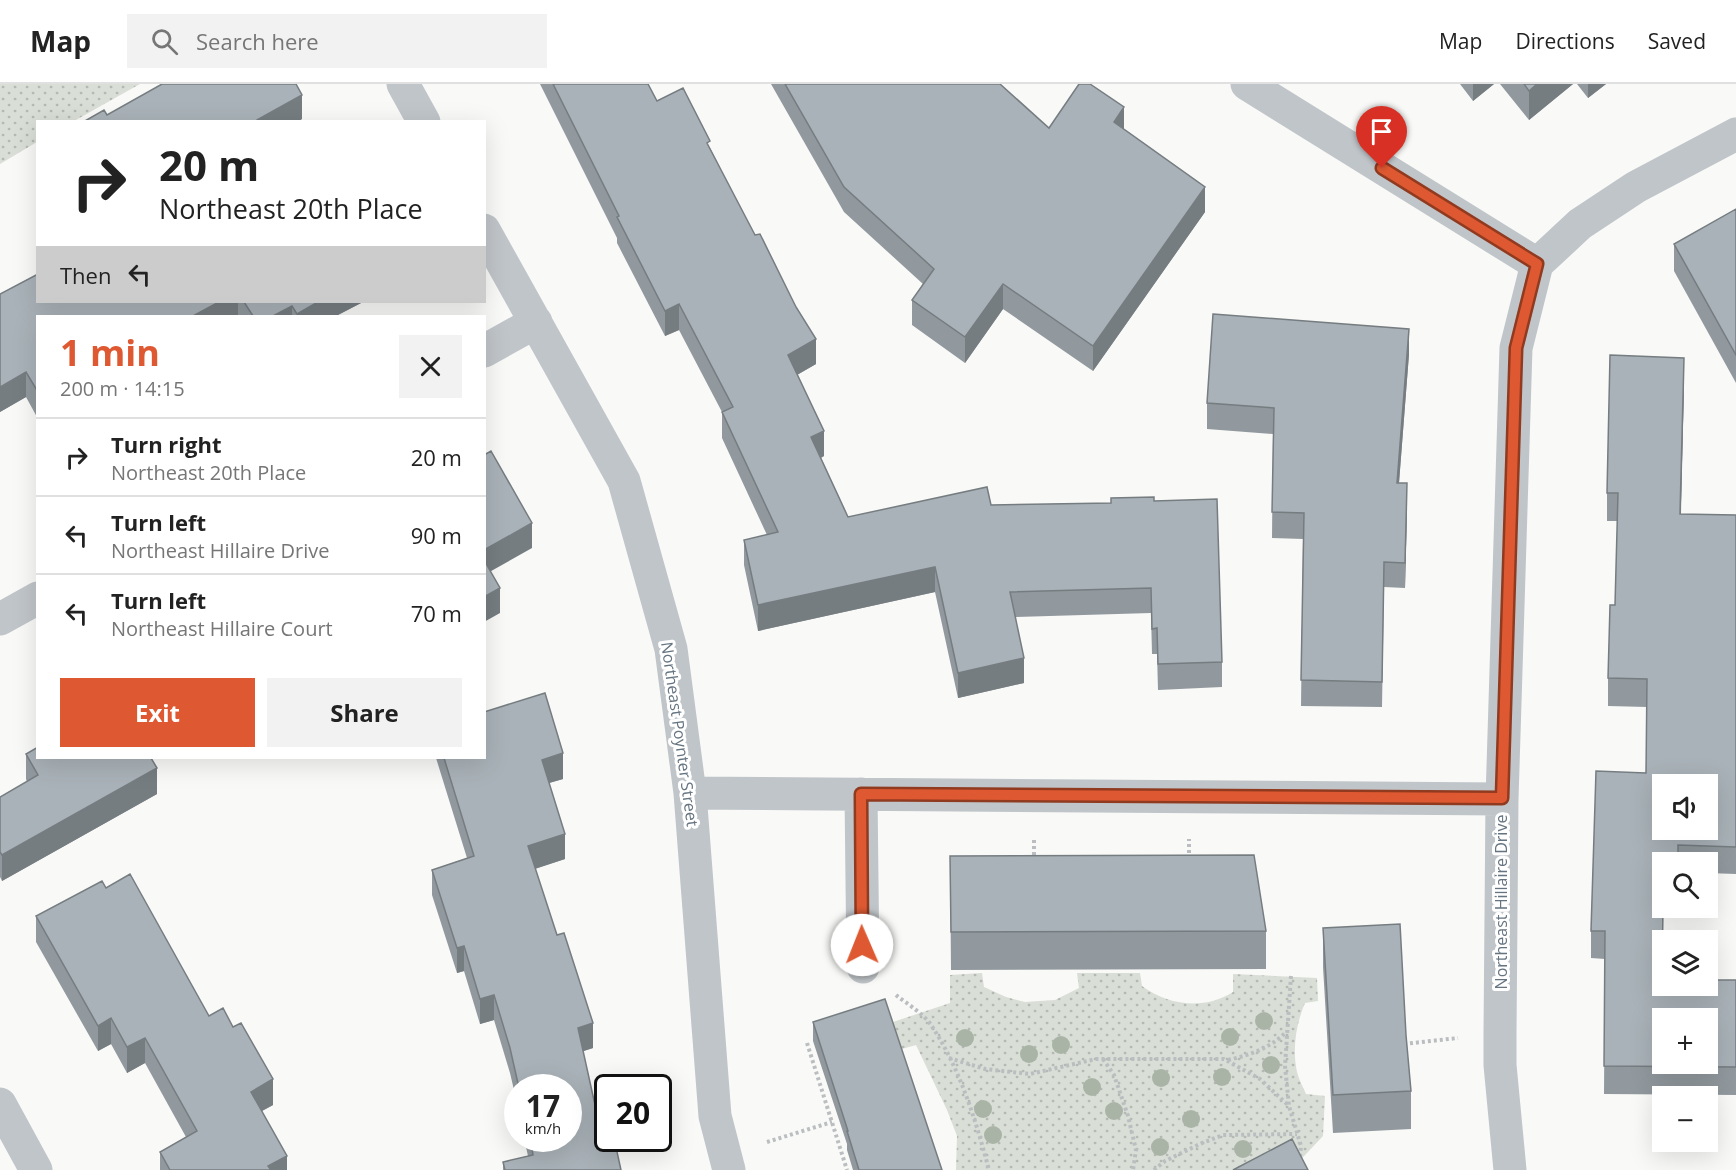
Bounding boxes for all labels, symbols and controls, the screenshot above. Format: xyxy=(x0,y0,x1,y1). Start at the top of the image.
search box xyxy=(127,14,547,68)
text: Map xyxy=(30,22,91,60)
icon: search xyxy=(148,25,181,58)
text: Search here xyxy=(196,26,319,56)
text: Map xyxy=(1439,27,1482,55)
text: Directions xyxy=(1515,27,1615,55)
text: Saved xyxy=(1648,27,1706,55)
pin xyxy=(1356,106,1407,168)
icon: arrive xyxy=(1365,115,1398,148)
text: 20 m xyxy=(159,136,259,193)
icon: right xyxy=(60,144,138,222)
text: Northeast 20th Place xyxy=(159,190,423,227)
icon: left xyxy=(123,258,156,291)
text: Then xyxy=(60,260,111,290)
text: 1 min xyxy=(60,328,160,377)
button: close xyxy=(399,335,462,398)
text: 200 m · 14:15 xyxy=(60,375,185,402)
text: Turn right xyxy=(111,429,222,459)
icon: right xyxy=(60,441,93,474)
text: 20 m xyxy=(411,442,462,472)
text: Northeast 20th Place xyxy=(111,459,306,486)
text: Turn left xyxy=(111,507,206,537)
icon: left xyxy=(60,519,93,552)
text: 90 m xyxy=(411,520,462,550)
text: Northeast Hillaire Drive xyxy=(111,537,329,564)
text: Turn left xyxy=(111,585,206,615)
icon: left xyxy=(60,597,93,630)
text: 70 m xyxy=(411,598,462,628)
text: Northeast Hillaire Court xyxy=(111,615,333,642)
street label: Northeast Poynter Street xyxy=(656,640,704,828)
button: Exit xyxy=(60,678,255,747)
button: Share xyxy=(267,678,462,747)
map controls xyxy=(1652,774,1718,1152)
button: sound xyxy=(1652,774,1718,840)
street label: Northeast Hillaire Drive xyxy=(1490,815,1512,989)
button: search xyxy=(1652,852,1718,918)
position arrow xyxy=(830,913,894,977)
button: layers xyxy=(1652,930,1718,996)
button: + xyxy=(1652,1008,1718,1074)
speed limit sign: 20 xyxy=(594,1074,672,1152)
text: 17 xyxy=(526,1085,560,1126)
button: − xyxy=(1652,1086,1718,1152)
text: km/h xyxy=(525,1118,561,1138)

